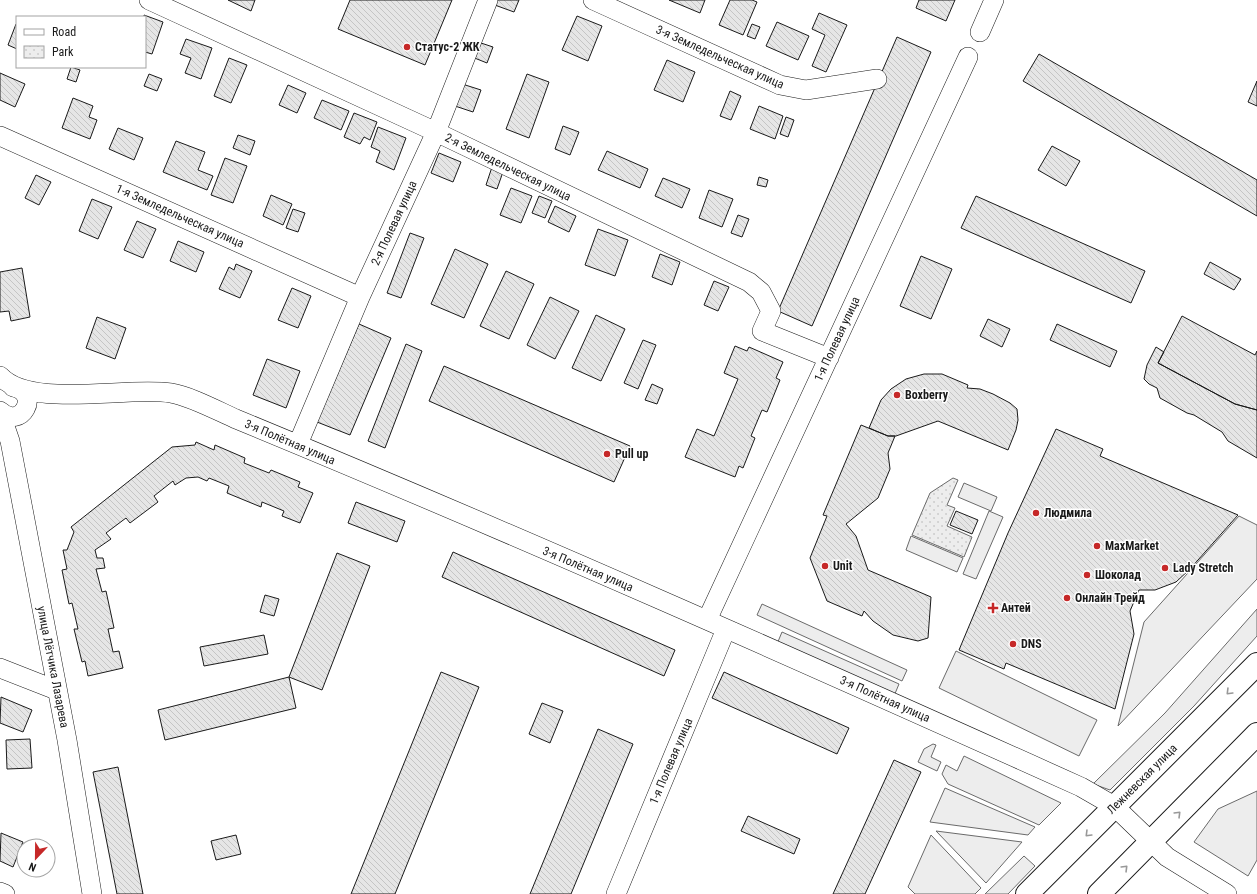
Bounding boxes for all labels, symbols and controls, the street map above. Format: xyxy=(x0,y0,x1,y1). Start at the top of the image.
legend xyxy=(16,16,146,68)
street label: 3-я Земледельческая улица xyxy=(654,22,786,92)
text: Road xyxy=(52,25,76,39)
place label: Статус-2 ЖК xyxy=(415,40,480,54)
marker: Статус-2 ЖК xyxy=(402,42,412,52)
text: Park xyxy=(52,45,74,59)
street label: 2-я Земледельческая улица xyxy=(443,130,574,204)
street label: 2-я Полевая улица xyxy=(368,178,420,268)
street label: 1-я Земледельческая улица xyxy=(114,181,246,251)
street label: 1-я Полевая улица xyxy=(811,294,863,384)
place label: Boxberry xyxy=(905,388,949,402)
marker: Boxberry xyxy=(892,390,902,400)
street label: 3-я Полётная улица xyxy=(243,417,338,467)
place label: Pull up xyxy=(615,447,648,461)
marker: Pull up xyxy=(602,449,612,459)
place label: Людмила xyxy=(1044,506,1092,520)
marker: Людмила xyxy=(1031,508,1041,518)
place label: MaxMarket xyxy=(1105,539,1159,553)
marker: MaxMarket xyxy=(1092,541,1102,551)
street label: 3-я Полётная улица xyxy=(541,544,636,594)
place label: Unit xyxy=(833,559,853,573)
marker: Unit xyxy=(820,561,830,571)
place label: Lady Stretch xyxy=(1173,561,1233,575)
marker: Lady Stretch xyxy=(1160,563,1170,573)
place label: Шоколад xyxy=(1095,568,1141,582)
marker: Шоколад xyxy=(1082,570,1092,580)
place label: Онлайн Трейд xyxy=(1075,591,1145,605)
marker: Онлайн Трейд xyxy=(1062,593,1072,603)
place label: Антей xyxy=(1001,601,1031,615)
marker: Антей xyxy=(988,603,998,613)
street label: улица Лётчика Лазарева xyxy=(34,605,72,729)
place label: DNS xyxy=(1021,637,1042,651)
marker: DNS xyxy=(1008,639,1018,649)
street label: 3-я Полётная улица xyxy=(838,673,932,725)
one-way arrow xyxy=(1226,687,1234,695)
street label: 1-я Полевая улица xyxy=(647,716,696,806)
street label: Лежневская улица xyxy=(1104,741,1180,817)
one-way arrow xyxy=(1174,811,1181,819)
one-way arrow xyxy=(1085,829,1092,837)
north arrow xyxy=(16,838,56,878)
text: N xyxy=(27,859,38,874)
one-way arrow xyxy=(1121,865,1128,873)

